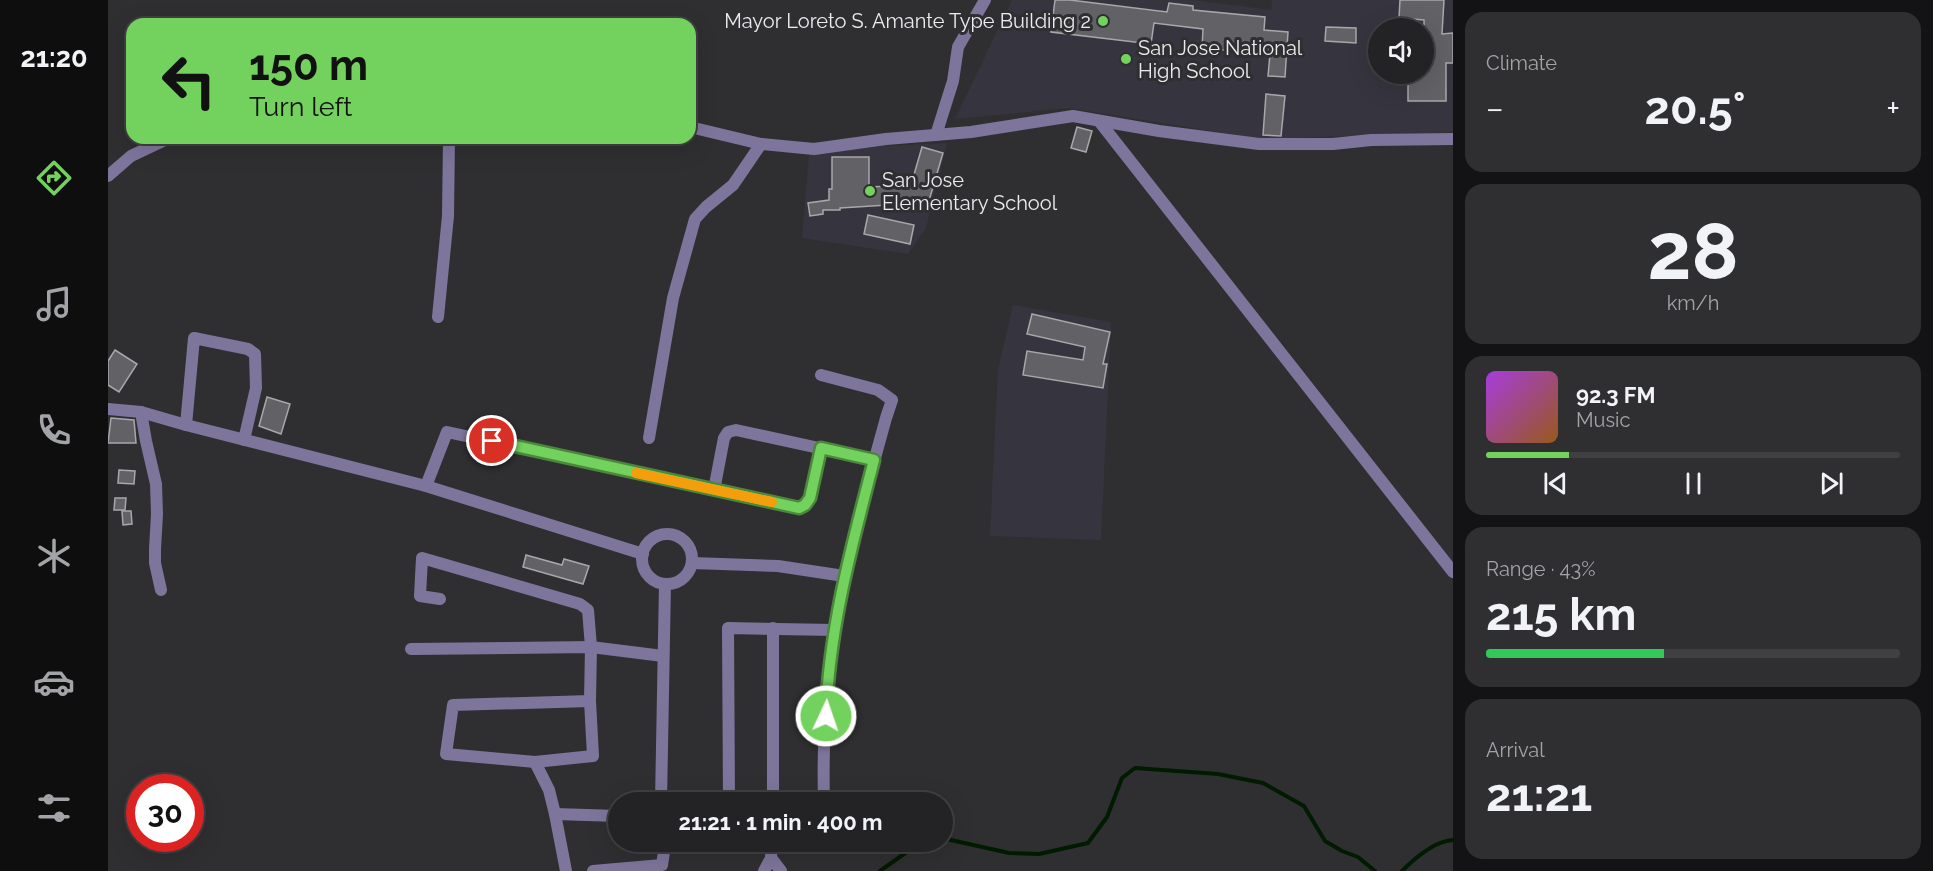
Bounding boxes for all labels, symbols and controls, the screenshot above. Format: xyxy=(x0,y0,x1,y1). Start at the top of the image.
place label: Mayor Loreto S. Amante Type Building 2 xyxy=(724,9,1091,33)
marker: Mayor Loreto S. Amante Type Building 2 xyxy=(1096,14,1110,28)
map controls xyxy=(1368,18,1434,84)
button: sound xyxy=(1368,18,1434,84)
place label: San Jose National High School xyxy=(1138,36,1303,83)
text: 150 m xyxy=(249,41,368,90)
text: 21:20 xyxy=(20,42,88,73)
icon: left xyxy=(150,42,228,120)
text: Climate xyxy=(1486,51,1557,75)
marker: San Jose National High School xyxy=(1119,52,1133,66)
text: 20.5° xyxy=(1645,82,1745,135)
text: − xyxy=(1486,89,1504,128)
text: + xyxy=(1886,89,1900,128)
text: Turn left xyxy=(249,91,352,122)
icon: directions xyxy=(33,157,75,199)
place label: San Jose Elementary School xyxy=(882,168,1058,215)
marker: San Jose Elementary School xyxy=(863,184,877,198)
text: 28 xyxy=(1647,206,1739,297)
icon: music xyxy=(33,283,75,325)
text: km/h xyxy=(1667,291,1719,315)
text: 92.3 FM xyxy=(1576,382,1656,408)
text: Music xyxy=(1576,408,1630,432)
icon: phone xyxy=(33,409,75,451)
pin xyxy=(466,415,517,466)
icon: arrive xyxy=(475,424,508,457)
icon: previous xyxy=(1539,467,1572,500)
icon: pause xyxy=(1677,467,1710,500)
icon: next xyxy=(1815,467,1848,500)
icon: climate xyxy=(33,535,75,577)
text: Range · 43% xyxy=(1486,557,1595,581)
text: 215 km xyxy=(1486,588,1636,641)
icon: car xyxy=(33,661,75,703)
position arrow xyxy=(794,684,858,748)
text: Arrival xyxy=(1486,738,1545,762)
text: 21:21 xyxy=(1486,769,1592,822)
speed limit sign: 30 xyxy=(126,774,204,852)
icon: filters xyxy=(33,787,75,829)
text: 21:21 · 1 min · 400 m xyxy=(679,809,882,835)

